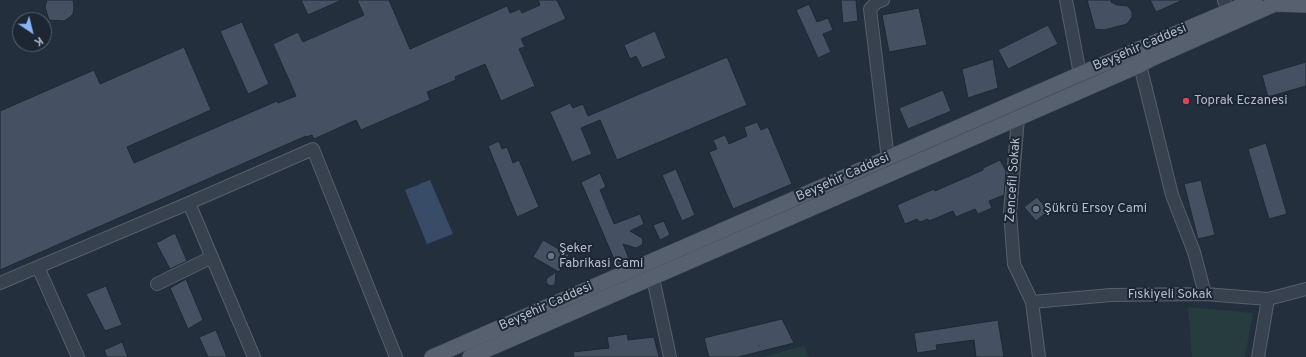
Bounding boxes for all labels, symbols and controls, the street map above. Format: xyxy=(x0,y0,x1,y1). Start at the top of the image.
north arrow xyxy=(12,12,52,52)
street label: Beyşehir Caddesi xyxy=(1091,21,1189,75)
text: K xyxy=(31,33,46,49)
place label: Toprak Eczanesi xyxy=(1194,93,1288,109)
marker: Toprak Eczanesi xyxy=(1181,96,1191,106)
street label: Zencefil Sokak xyxy=(1003,137,1025,223)
street label: Beyşehir Caddesi xyxy=(794,151,892,205)
place label: Şükrü Ersoy Cami xyxy=(1044,201,1147,217)
marker: Şükrü Ersoy Cami xyxy=(1031,204,1041,214)
place label: Şeker Fabrikasi Cami xyxy=(559,241,643,272)
marker: Şeker Fabrikasi Cami xyxy=(546,251,556,261)
street label: Beyşehir Caddesi xyxy=(497,280,595,334)
street label: Fıskiyeli Sokak xyxy=(1128,287,1212,303)

